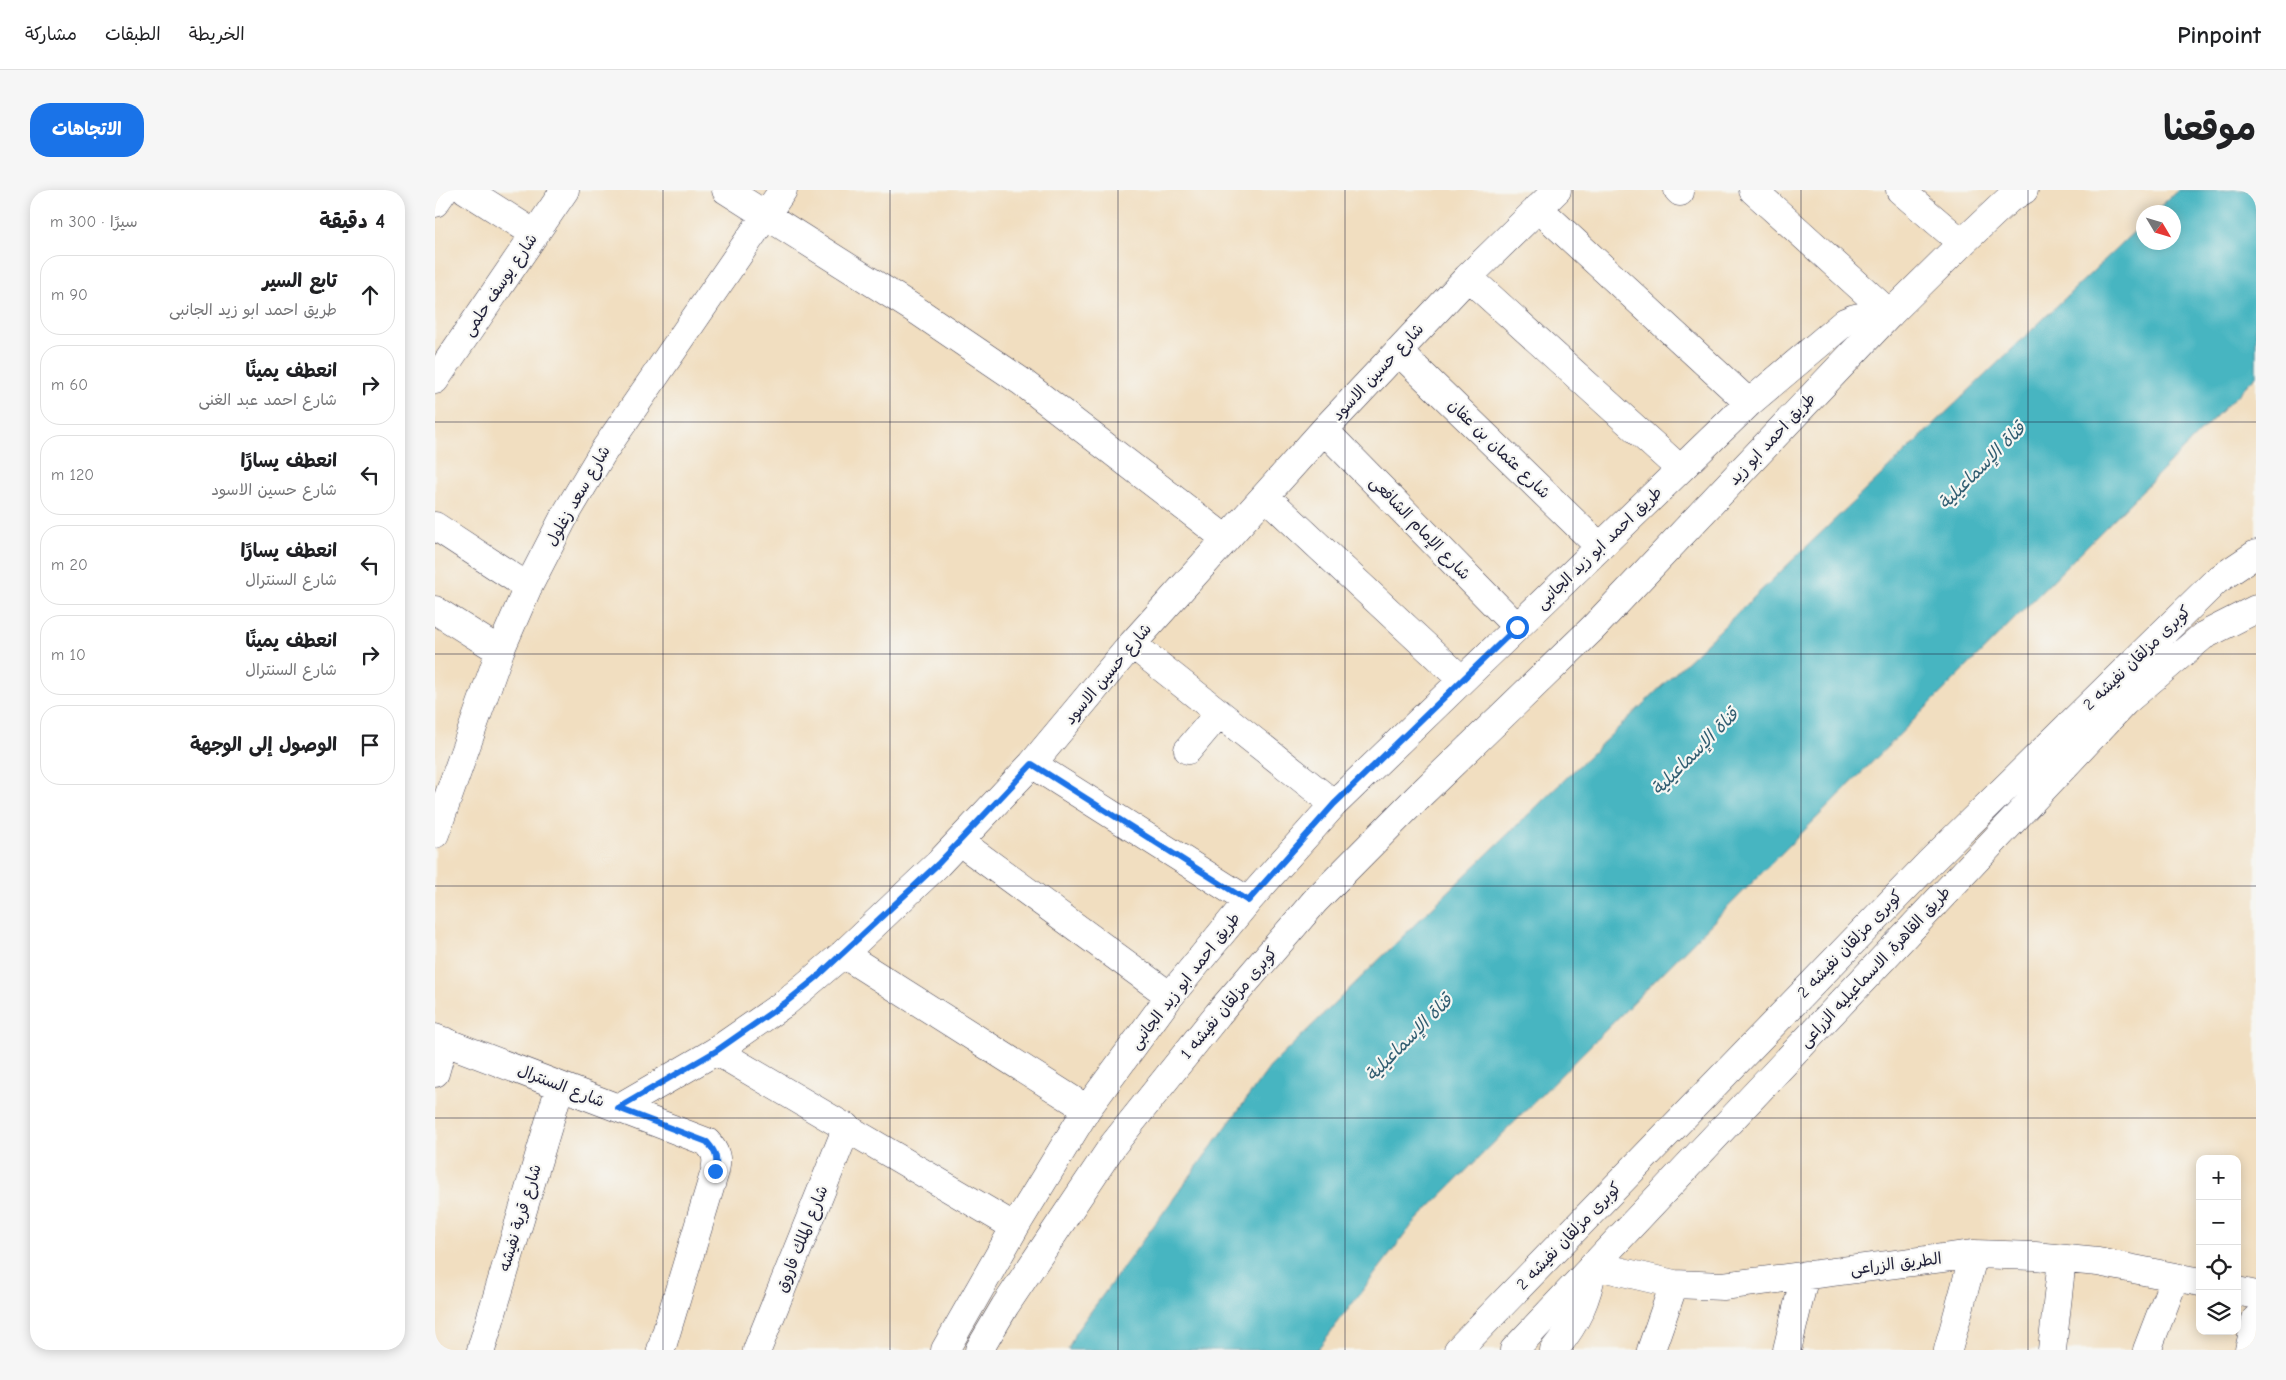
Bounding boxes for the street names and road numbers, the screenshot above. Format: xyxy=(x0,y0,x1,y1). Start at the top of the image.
street label: شارع يوسف حلمى xyxy=(459,230,543,341)
street label: شارع حسين الاسود xyxy=(1329,320,1429,426)
street label: طريق احمد ابو زيد xyxy=(1725,389,1820,489)
street label: شارع عثمان بن عفان xyxy=(1443,396,1554,504)
street label: شارع سعد زغلول xyxy=(542,443,616,550)
street label: شارع الإمام الشافعى xyxy=(1364,473,1474,585)
street label: طريق احمد ابو زيد الجانبى xyxy=(1532,483,1666,614)
street label: كوبرى مزلقان نفيشه 2 xyxy=(2080,602,2195,715)
street label: شارع حسين الاسود xyxy=(1061,620,1157,729)
street label: طريق القاهرة, الاسماعيليه الزراعى xyxy=(1796,883,1955,1052)
street label: كوبرى مزلقان نفيشه 2 xyxy=(1794,886,1907,1002)
street label: طريق احمد ابو زيد الجانبى xyxy=(1126,909,1245,1053)
street label: كوبرى مزلقان نفيشه 1 xyxy=(1177,943,1282,1063)
street label: شارع السنترال xyxy=(514,1061,607,1113)
street label: شارع قرية نفيشه xyxy=(495,1162,547,1274)
street label: كوبرى مزلقان نفيشه 2 xyxy=(1513,1178,1626,1294)
street label: شارع الملك فاروق xyxy=(772,1183,833,1296)
street label: الطريق الزراعى xyxy=(1849,1249,1943,1280)

